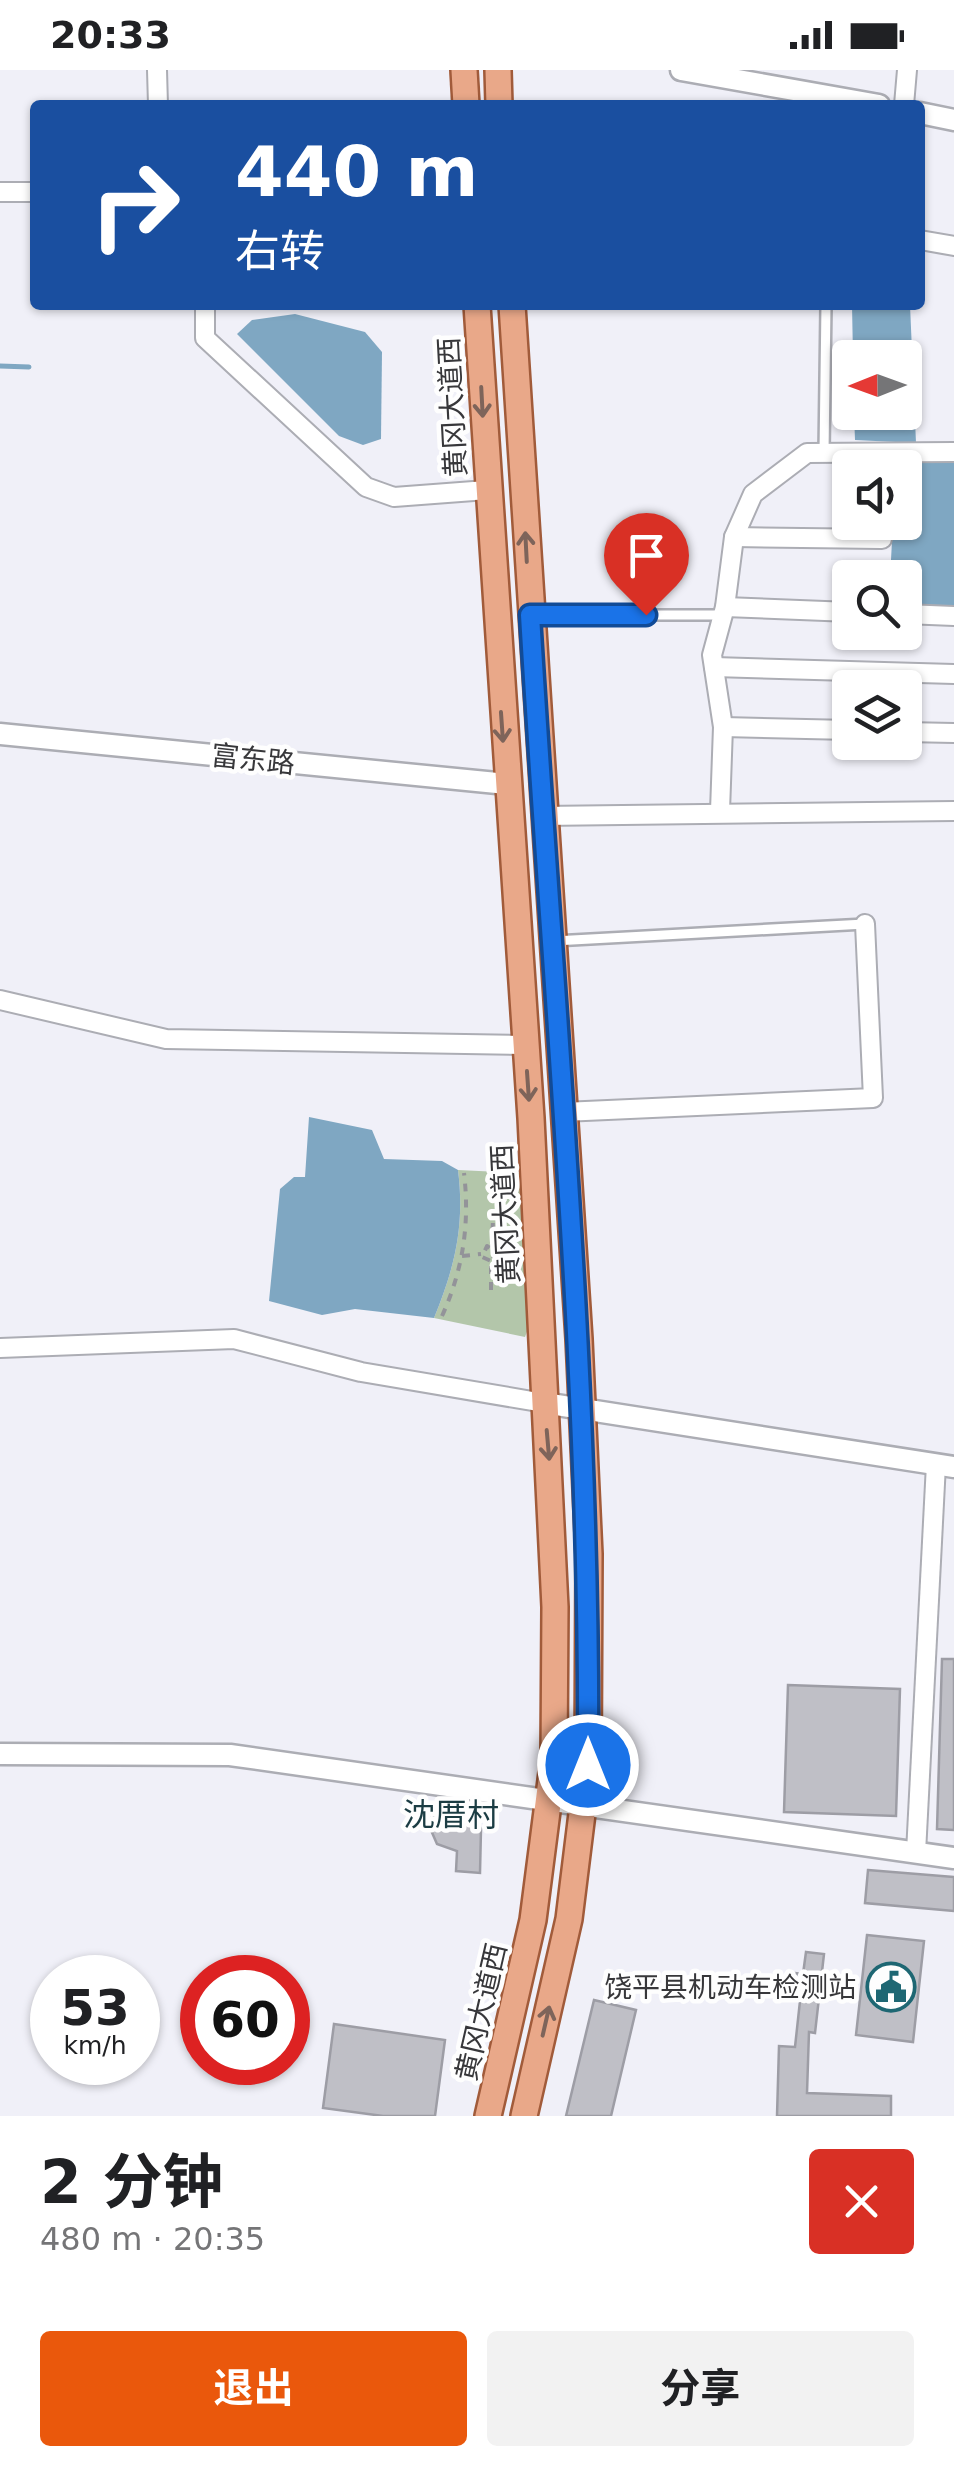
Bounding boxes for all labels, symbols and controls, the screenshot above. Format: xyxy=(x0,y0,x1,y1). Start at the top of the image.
text: 20:33 xyxy=(50,13,171,57)
text: 440 m xyxy=(235,131,478,213)
icon: right xyxy=(70,140,200,270)
text: 右转 xyxy=(235,225,325,278)
street label: 黄冈大道西 xyxy=(432,336,473,478)
north arrow xyxy=(832,340,922,430)
map controls xyxy=(832,340,922,760)
one-way arrow xyxy=(473,386,492,418)
button: sound xyxy=(832,450,922,540)
pin xyxy=(604,513,689,616)
icon: arrive xyxy=(619,528,674,583)
one-way arrow xyxy=(516,531,535,563)
button: search xyxy=(832,560,922,650)
button: layers xyxy=(832,670,922,760)
one-way arrow xyxy=(493,710,512,742)
street label: 富东路 xyxy=(209,739,296,780)
one-way arrow xyxy=(519,1069,538,1101)
street label: 黄冈大道西 xyxy=(485,1143,526,1285)
one-way arrow xyxy=(539,1429,558,1461)
position arrow xyxy=(536,1713,640,1817)
district label: 沈厝村 xyxy=(403,1796,499,1834)
street label: 黄冈大道西 xyxy=(450,1940,513,2084)
speed limit sign: 60 xyxy=(180,1955,310,2085)
public building icon: 饶平县机动车检测站 xyxy=(865,1961,917,2013)
place label: 饶平县机动车检测站 xyxy=(604,1971,856,2004)
text: 53 xyxy=(60,1979,130,2037)
one-way arrow xyxy=(538,2006,557,2038)
text: km/h xyxy=(63,2031,127,2060)
text: 2 分钟 xyxy=(40,2147,223,2217)
button: close xyxy=(809,2149,914,2254)
text: 480 m · 20:35 xyxy=(40,2220,265,2258)
button: 退出 xyxy=(40,2331,467,2446)
button: 分享 xyxy=(487,2331,914,2446)

